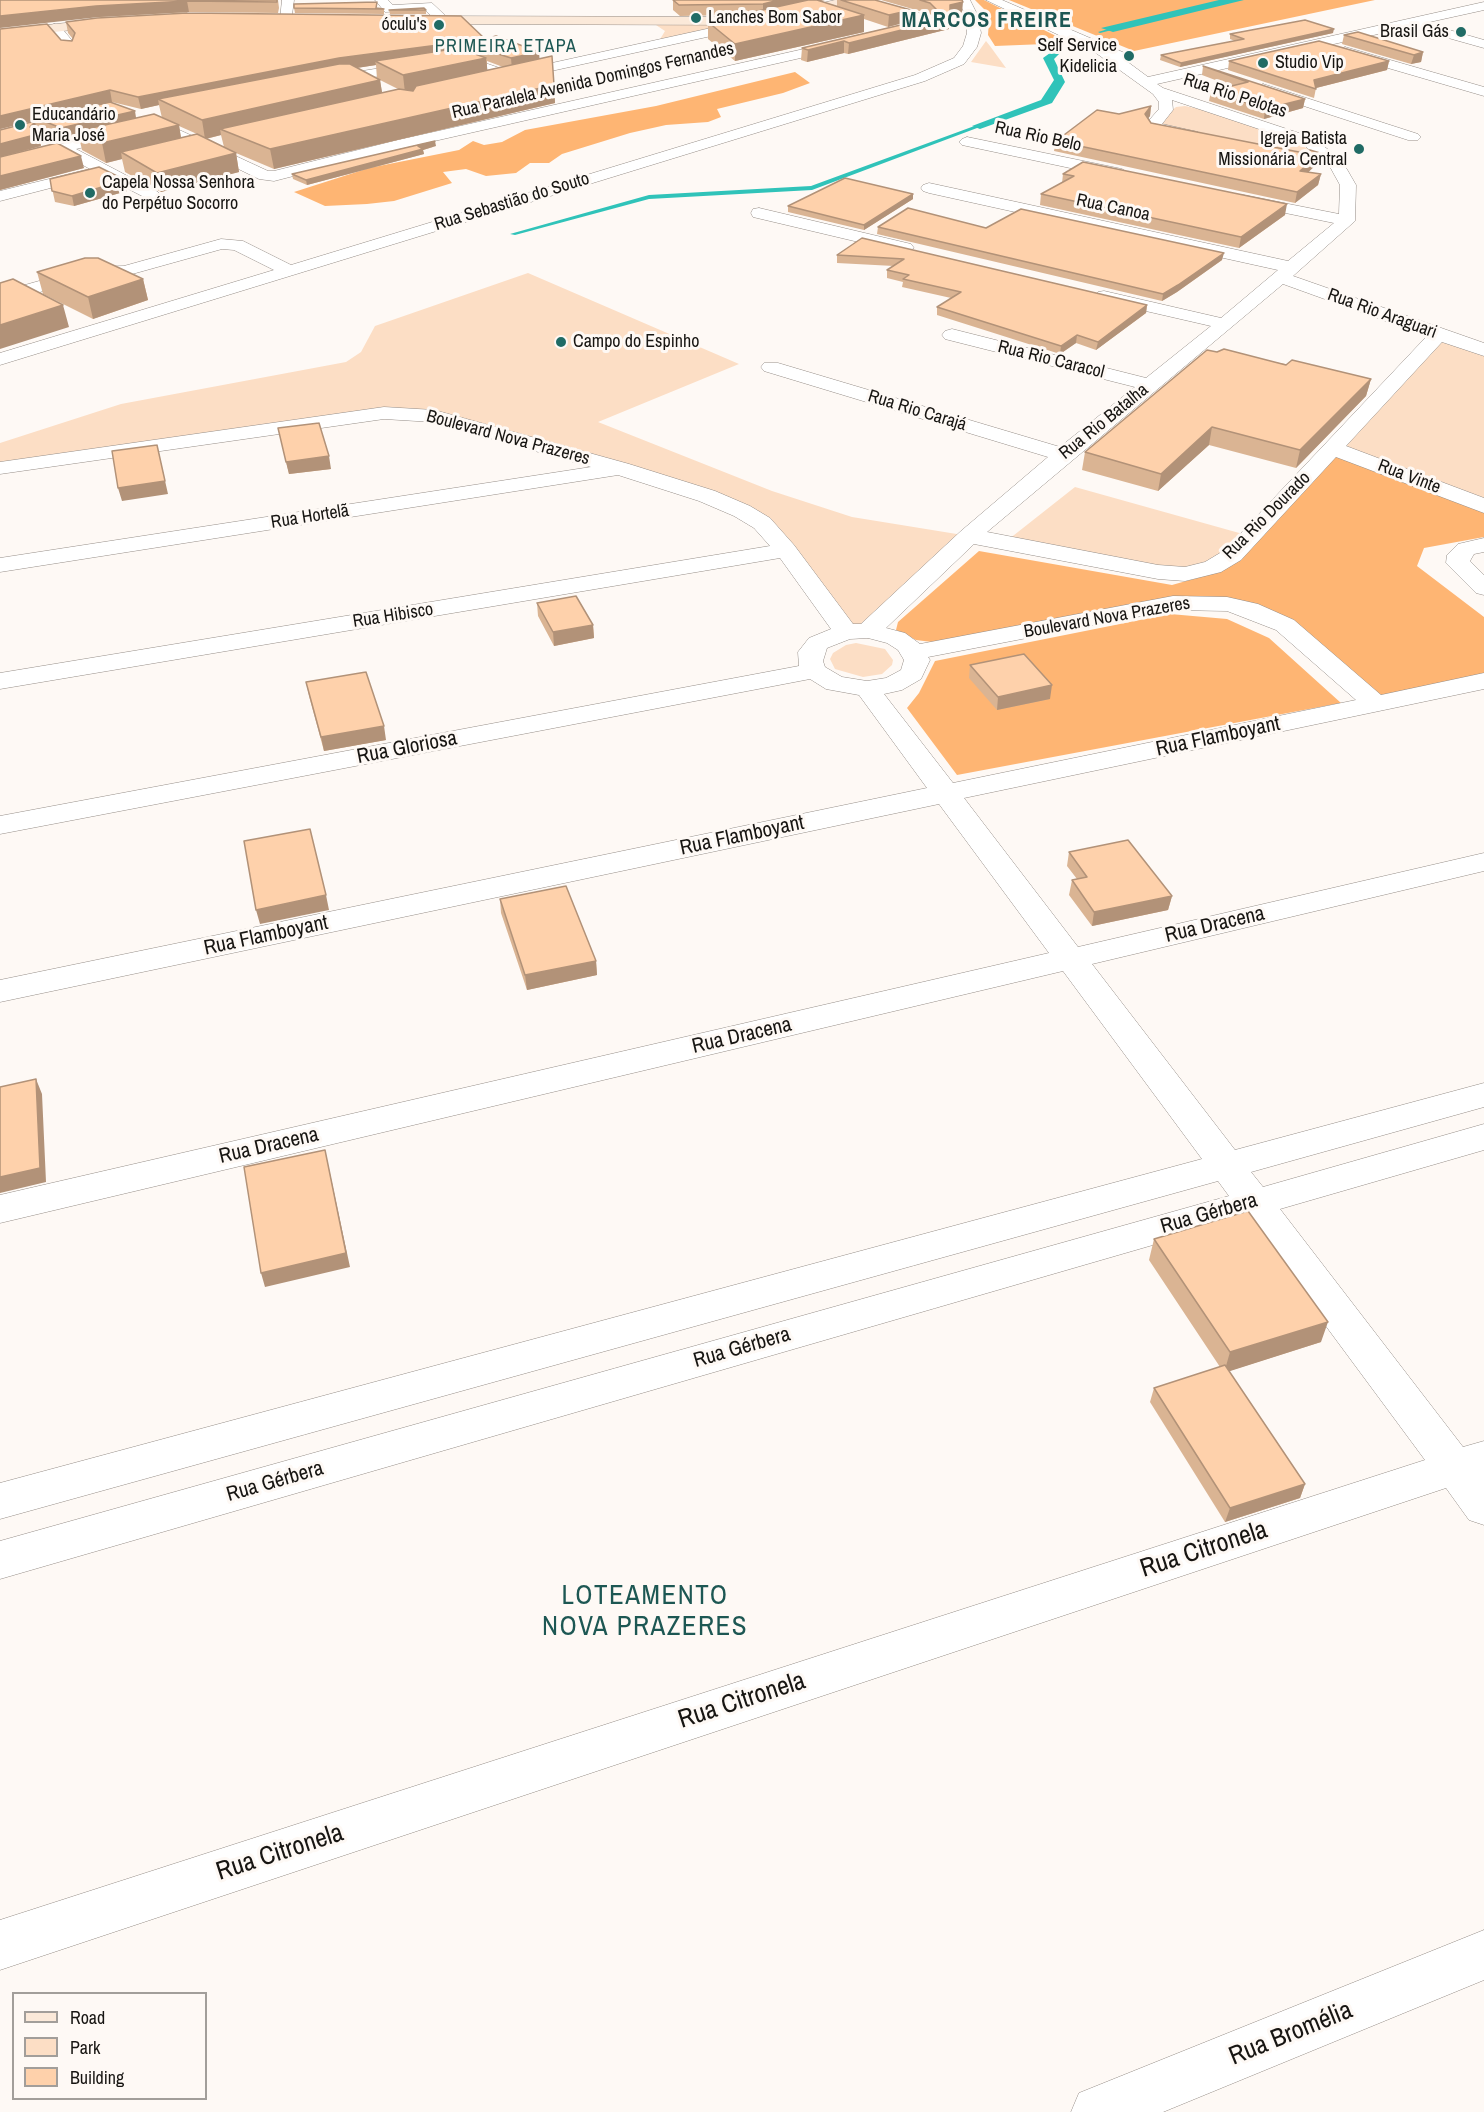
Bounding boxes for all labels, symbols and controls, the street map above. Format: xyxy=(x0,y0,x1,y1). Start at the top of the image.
place label: Lanches Bom Sabor xyxy=(708,7,842,29)
district label: MARCOS FREIRE xyxy=(902,8,1072,34)
marker: Lanches Bom Sabor xyxy=(689,11,703,25)
place label: óculu's xyxy=(382,14,427,36)
marker: óculu's xyxy=(432,18,446,32)
place label: Brasil Gás xyxy=(1380,21,1449,43)
marker: Brasil Gás xyxy=(1454,25,1468,39)
place label: Self Service Kidelicia xyxy=(1037,35,1117,78)
district label: PRIMEIRA ETAPA xyxy=(435,36,577,58)
street label: Rua Paralela Avenida Domingos Fernandes xyxy=(450,38,736,124)
marker: Self Service Kidelicia xyxy=(1122,49,1136,63)
place label: Studio Vip xyxy=(1275,52,1344,74)
marker: Studio Vip xyxy=(1256,56,1270,70)
street label: Rua Rio Pelotas xyxy=(1181,69,1289,123)
place label: Educandário Maria José xyxy=(32,104,116,146)
street label: Rua Rio Belo xyxy=(993,117,1083,157)
marker: Educandário Maria José xyxy=(13,118,27,132)
place label: Igreja Batista Missionária Central xyxy=(1218,128,1347,170)
marker: Igreja Batista Missionária Central xyxy=(1352,142,1366,156)
street label: Rua Sebastião do Souto xyxy=(432,168,592,236)
place label: Capela Nossa Senhora do Perpétuo Socorro xyxy=(102,172,255,214)
marker: Capela Nossa Senhora do Perpétuo Socorro xyxy=(83,186,97,200)
street label: Rua Canoa xyxy=(1074,190,1152,226)
street label: Rua Rio Araguari xyxy=(1324,284,1440,344)
place label: Campo do Espinho xyxy=(573,331,699,353)
marker: Campo do Espinho xyxy=(554,335,568,349)
street label: Rua Rio Caracol xyxy=(995,336,1107,384)
street label: Rua Rio Batalha xyxy=(1055,380,1153,464)
street label: Rua Rio Carajá xyxy=(865,386,969,436)
street label: Boulevard Nova Prazeres xyxy=(424,406,592,470)
street label: Rua Vinte xyxy=(1375,455,1443,499)
street label: Rua Rio Dourado xyxy=(1219,468,1315,564)
street label: Rua Hortelã xyxy=(269,500,351,534)
street label: Boulevard Nova Prazeres xyxy=(1022,593,1192,643)
street label: Rua Hibisco xyxy=(351,599,435,633)
street label: Rua Flamboyant xyxy=(1154,712,1282,762)
street label: Rua Gloriosa xyxy=(355,726,459,770)
street label: Rua Flamboyant xyxy=(678,811,806,861)
street label: Rua Dracena xyxy=(1163,901,1267,949)
street label: Rua Flamboyant xyxy=(202,911,330,961)
street label: Rua Dracena xyxy=(690,1012,794,1060)
street label: Rua Dracena xyxy=(217,1122,321,1170)
street label: Rua Gérbera xyxy=(1158,1188,1260,1240)
street label: Rua Gérbera xyxy=(691,1322,793,1374)
street label: Rua Gérbera xyxy=(224,1456,326,1508)
street label: Rua Citronela xyxy=(1137,1515,1271,1585)
district label: LOTEAMENTO NOVA PRAZERES xyxy=(542,1581,748,1644)
street label: Rua Citronela xyxy=(675,1666,809,1736)
street label: Rua Citronela xyxy=(213,1818,347,1888)
legend xyxy=(12,1992,207,2100)
street label: Rua Bromélia xyxy=(1225,1995,1357,2073)
text: Road xyxy=(70,2005,105,2030)
text: Park xyxy=(70,2035,100,2060)
text: Building xyxy=(70,2065,124,2090)

